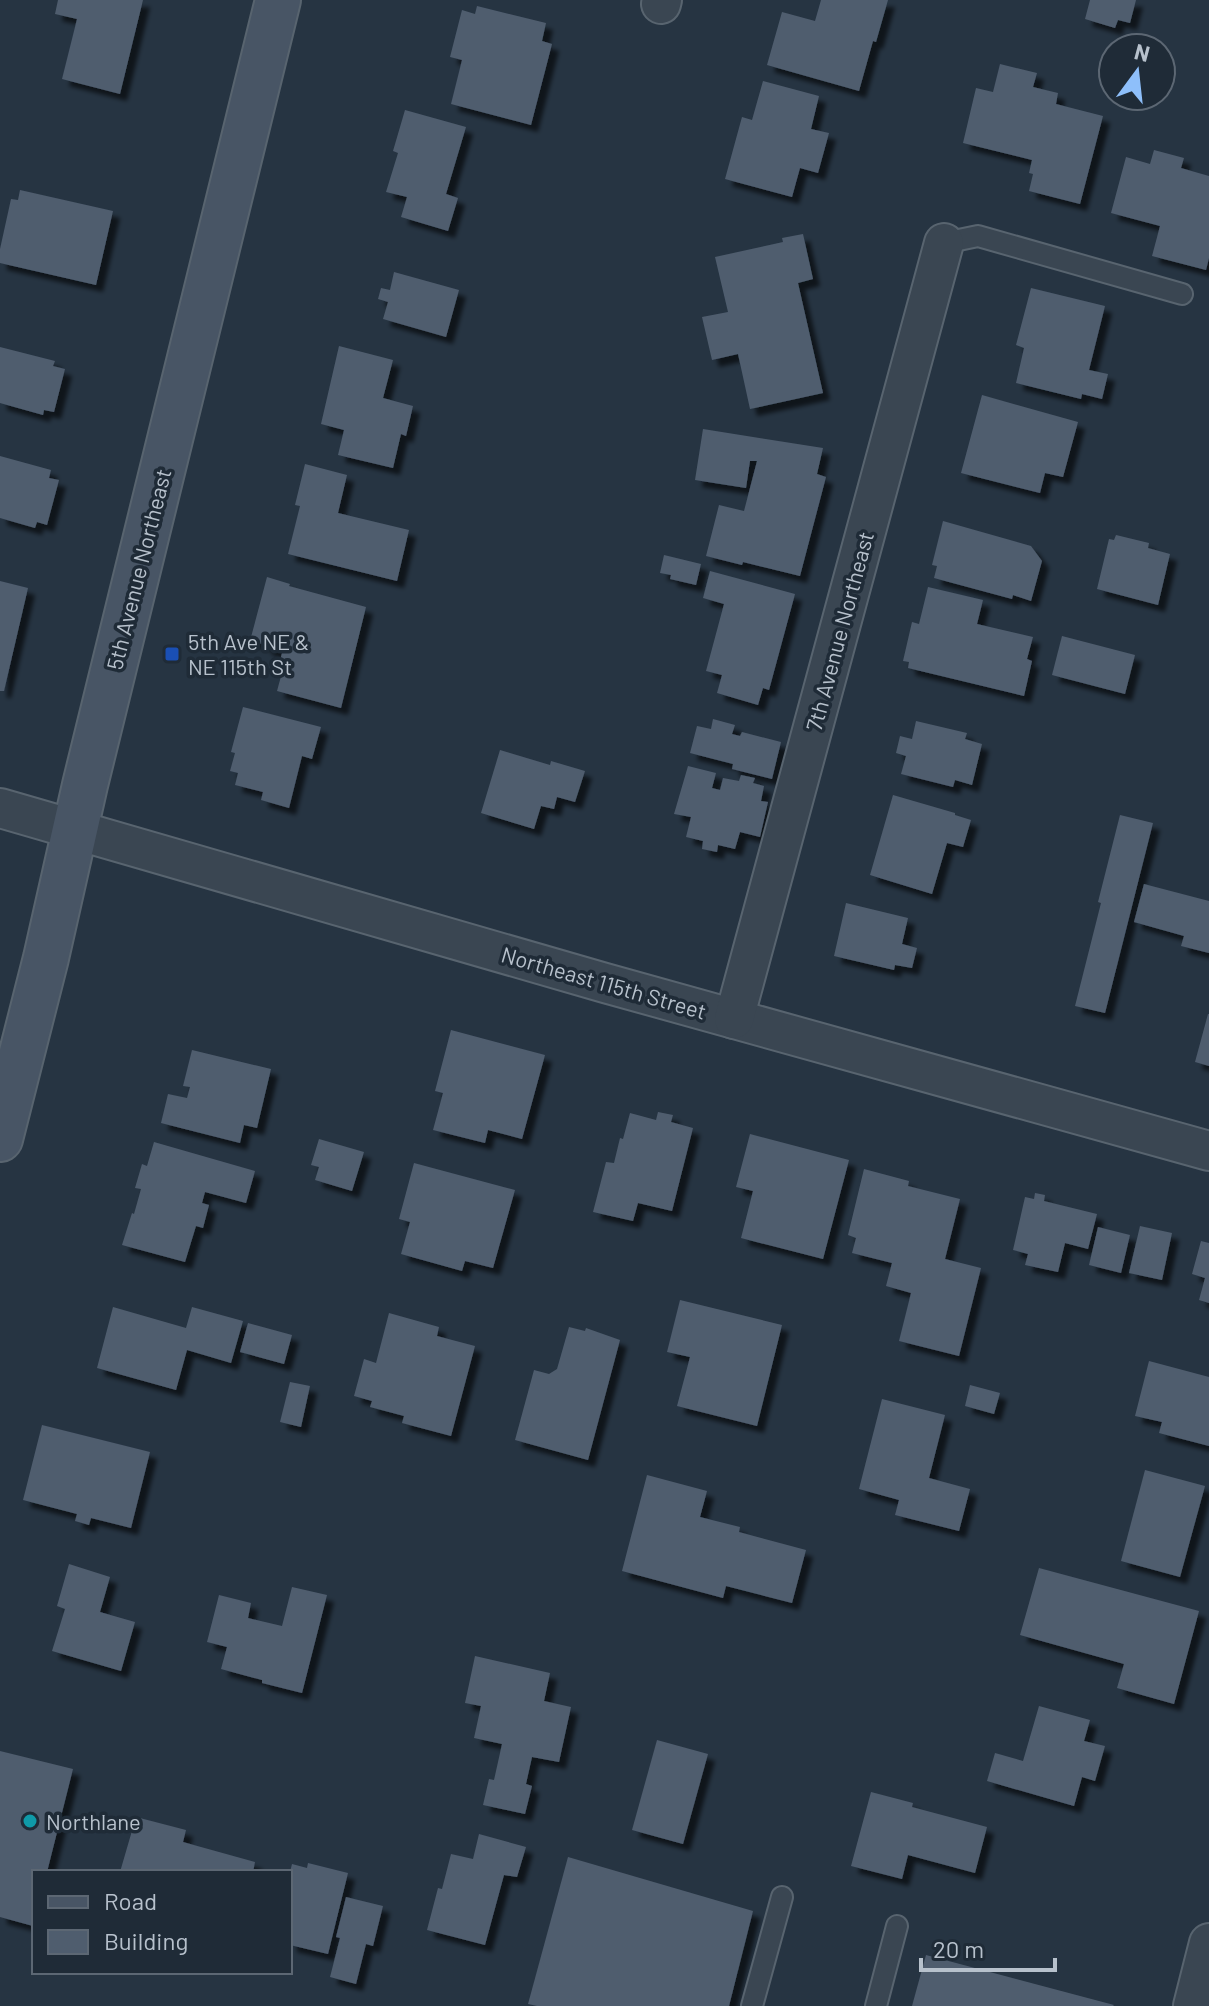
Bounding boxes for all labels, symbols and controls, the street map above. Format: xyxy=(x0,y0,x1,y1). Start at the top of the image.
north arrow xyxy=(1097,32,1177,112)
text: N xyxy=(1132,37,1153,66)
street label: 5th Avenue Northeast xyxy=(100,466,176,672)
street label: 7th Avenue Northeast xyxy=(800,528,878,734)
place label: 5th Ave NE & NE 115th St xyxy=(188,628,309,679)
marker: 5th Ave NE & NE 115th St xyxy=(163,645,181,663)
street label: Northeast 115th Street xyxy=(499,940,709,1024)
place label: Northlane xyxy=(46,1808,141,1834)
marker: Northlane xyxy=(21,1812,39,1830)
legend xyxy=(32,1870,292,1974)
text: Road xyxy=(104,1886,157,1915)
scale bar xyxy=(921,1922,1055,1972)
text: Building xyxy=(104,1926,188,1955)
text: 20 m xyxy=(933,1934,984,1963)

